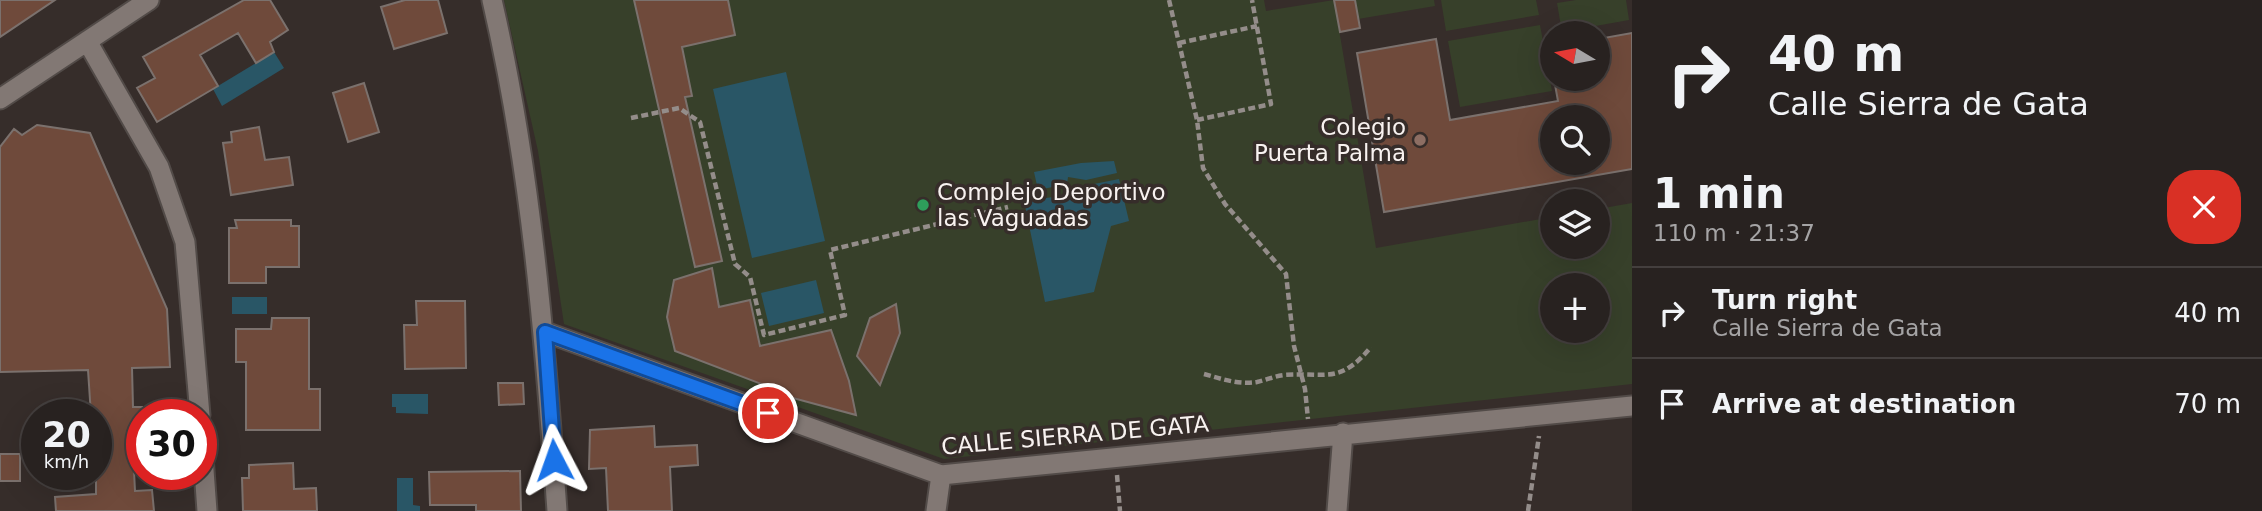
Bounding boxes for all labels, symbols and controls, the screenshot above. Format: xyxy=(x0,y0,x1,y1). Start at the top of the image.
north arrow xyxy=(1540,21,1610,91)
map controls xyxy=(1540,21,1610,343)
text: 40 m xyxy=(1768,26,1904,83)
icon: right xyxy=(1653,28,1744,119)
text: Calle Sierra de Gata xyxy=(1768,85,2089,123)
button: search xyxy=(1540,105,1610,175)
place label: Colegio Puerta Palma xyxy=(1254,114,1406,166)
marker: Colegio Puerta Palma xyxy=(1412,132,1428,148)
text: 1 min xyxy=(1653,169,1785,218)
button: close xyxy=(2167,170,2241,244)
place label: Complejo Deportivo las Vaguadas xyxy=(937,179,1166,231)
button: layers xyxy=(1540,189,1610,259)
marker: Complejo Deportivo las Vaguadas xyxy=(915,197,931,213)
text: 110 m · 21:37 xyxy=(1653,220,1815,246)
button: + xyxy=(1540,273,1610,343)
text: Turn right xyxy=(1712,285,1857,315)
icon: right xyxy=(1653,294,1691,332)
text: 40 m xyxy=(2174,298,2241,328)
text: Calle Sierra de Gata xyxy=(1712,315,1943,341)
pin xyxy=(738,383,798,443)
icon: arrive xyxy=(1653,385,1691,423)
text: Arrive at destination xyxy=(1712,389,2016,419)
text: 70 m xyxy=(2174,389,2241,419)
icon: arrive xyxy=(749,394,787,432)
speed limit sign: 30 xyxy=(126,399,217,490)
street label: CALLE SIERRA DE GATA xyxy=(940,410,1210,460)
text: 20 xyxy=(42,415,91,455)
position arrow xyxy=(517,423,591,497)
text: km/h xyxy=(44,451,89,472)

